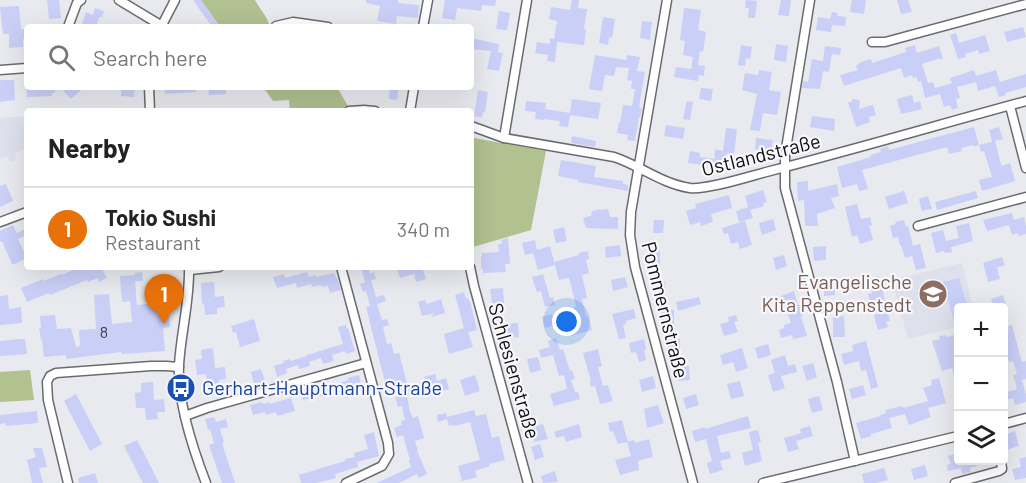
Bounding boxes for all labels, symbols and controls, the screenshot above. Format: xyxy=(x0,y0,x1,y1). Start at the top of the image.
search box xyxy=(24,24,474,90)
icon: search xyxy=(45,41,78,74)
text: Search here xyxy=(93,44,207,70)
street label: Ostlandstraße xyxy=(699,128,823,180)
text: Nearby xyxy=(48,132,130,163)
text: Tokio Sushi xyxy=(105,204,216,230)
text: 1 xyxy=(64,217,71,241)
text: 340 m xyxy=(397,217,450,241)
text: Restaurant xyxy=(105,230,201,254)
street label: Pommernstraße xyxy=(637,239,695,381)
place label: Evangelische Kita Reppenstedt xyxy=(762,269,912,316)
pin: 1 xyxy=(144,274,184,324)
school or university icon: Evangelische Kita Reppenstedt xyxy=(917,278,949,310)
street label: Schlesienstraße xyxy=(484,300,546,441)
map controls xyxy=(954,303,1008,465)
button: + xyxy=(954,303,1008,357)
your location xyxy=(552,307,581,336)
house number: 8 xyxy=(100,322,108,341)
button: − xyxy=(954,357,1008,411)
bus stop icon: Gerhart-Hauptmann-Straße xyxy=(165,372,197,404)
place label: Gerhart-Hauptmann-Straße xyxy=(202,375,442,399)
button: layers xyxy=(954,411,1008,465)

